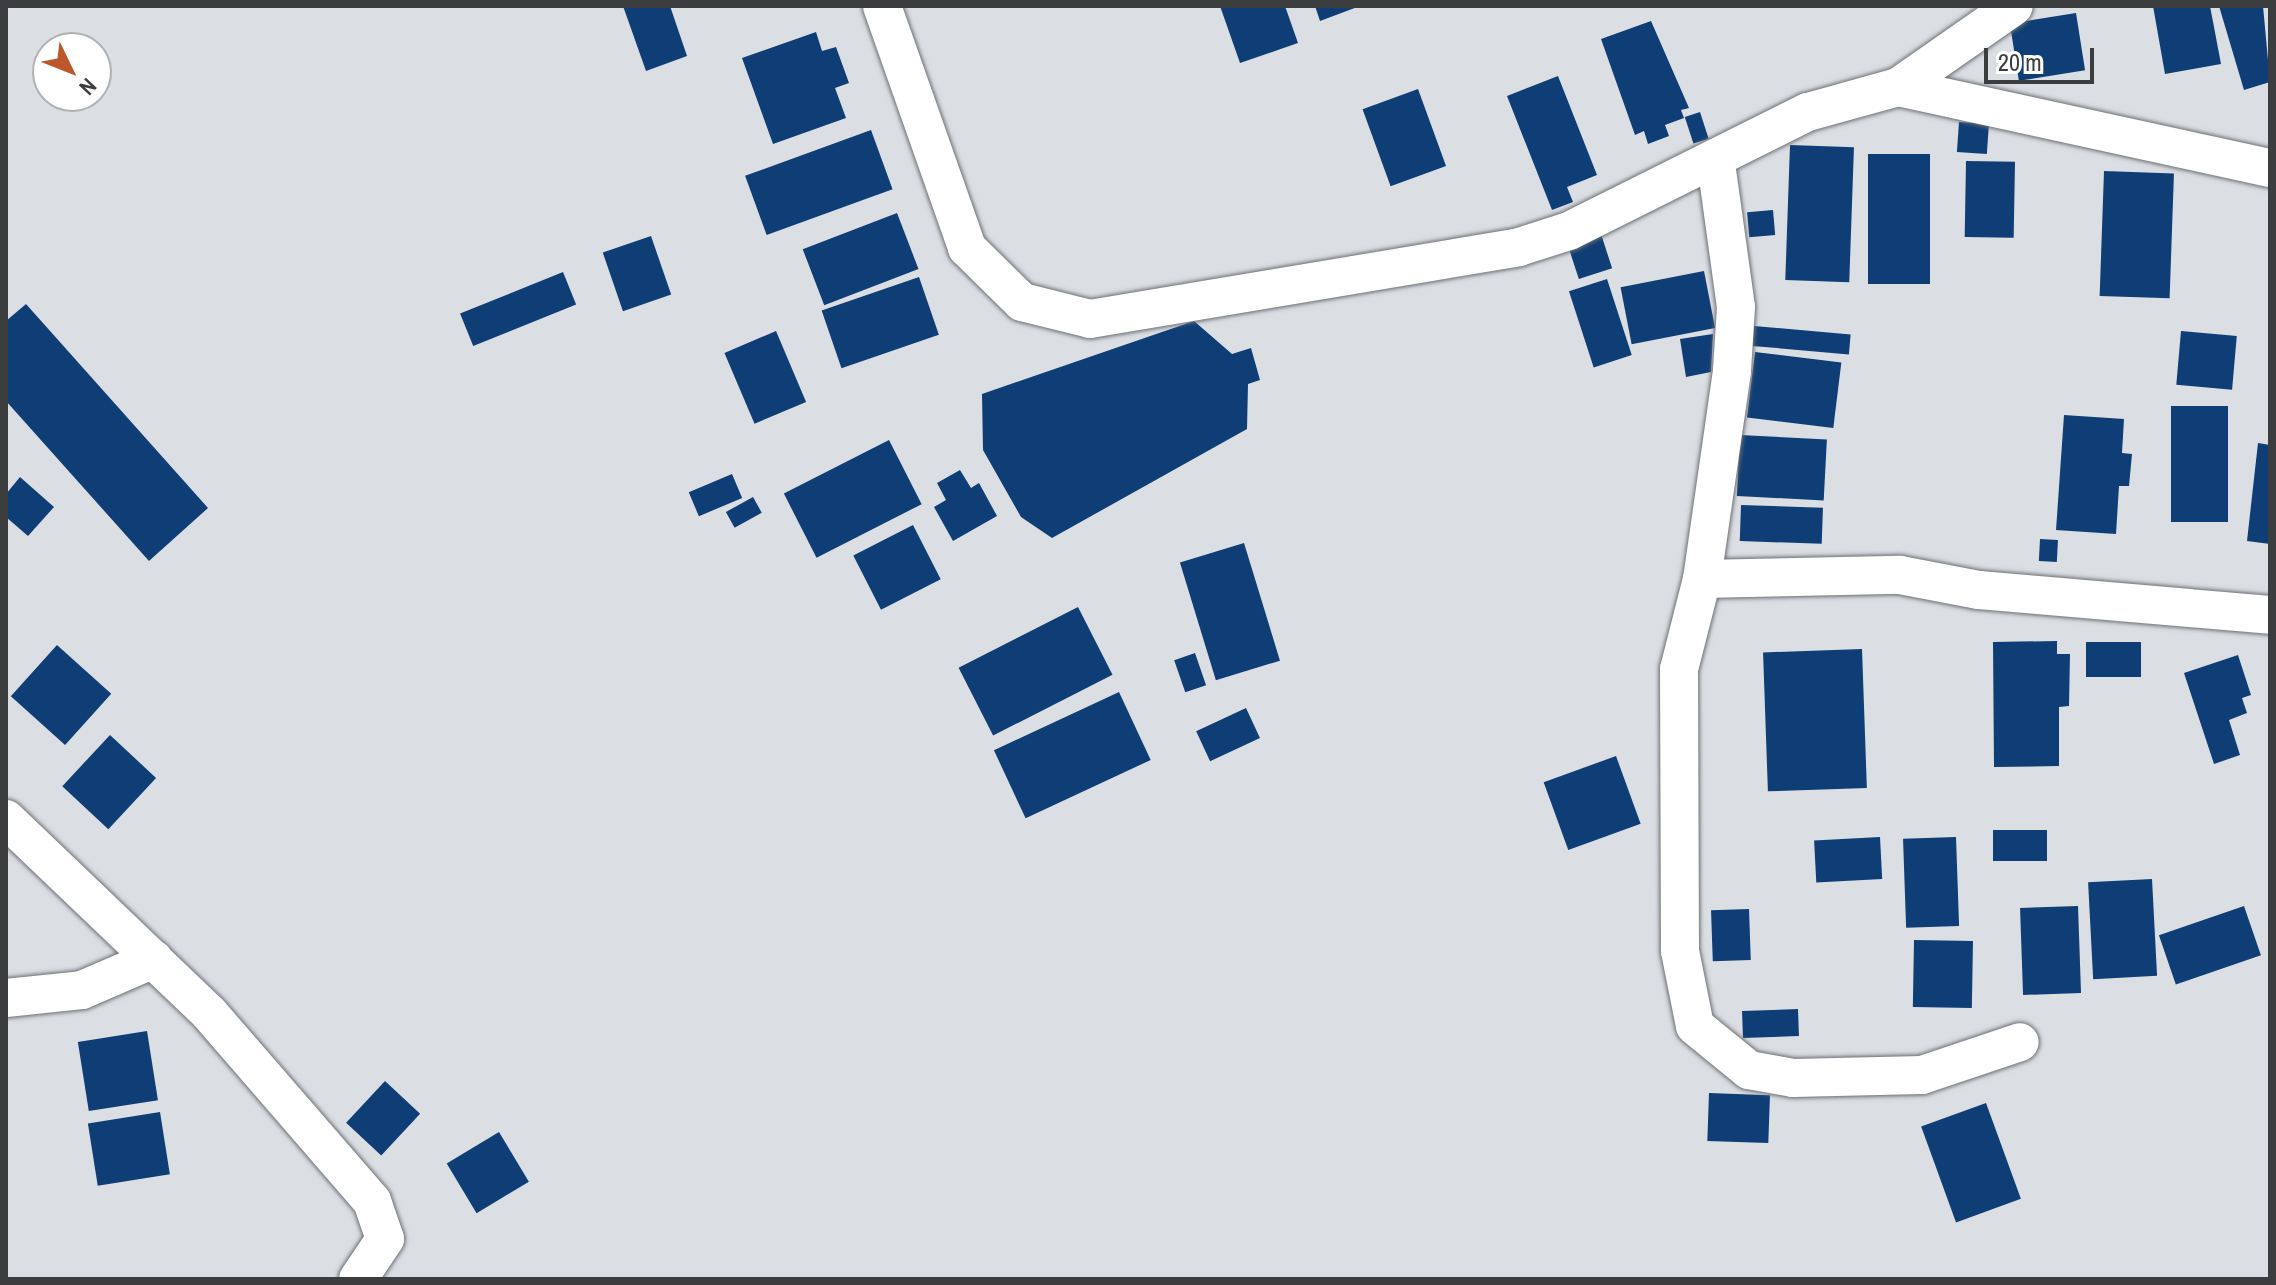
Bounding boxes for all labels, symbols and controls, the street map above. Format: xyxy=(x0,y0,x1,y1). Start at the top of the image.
north arrow xyxy=(32,32,112,112)
scale bar xyxy=(1988,32,2098,82)
text: 20 m xyxy=(1998,46,2042,78)
text: N xyxy=(73,72,104,102)

